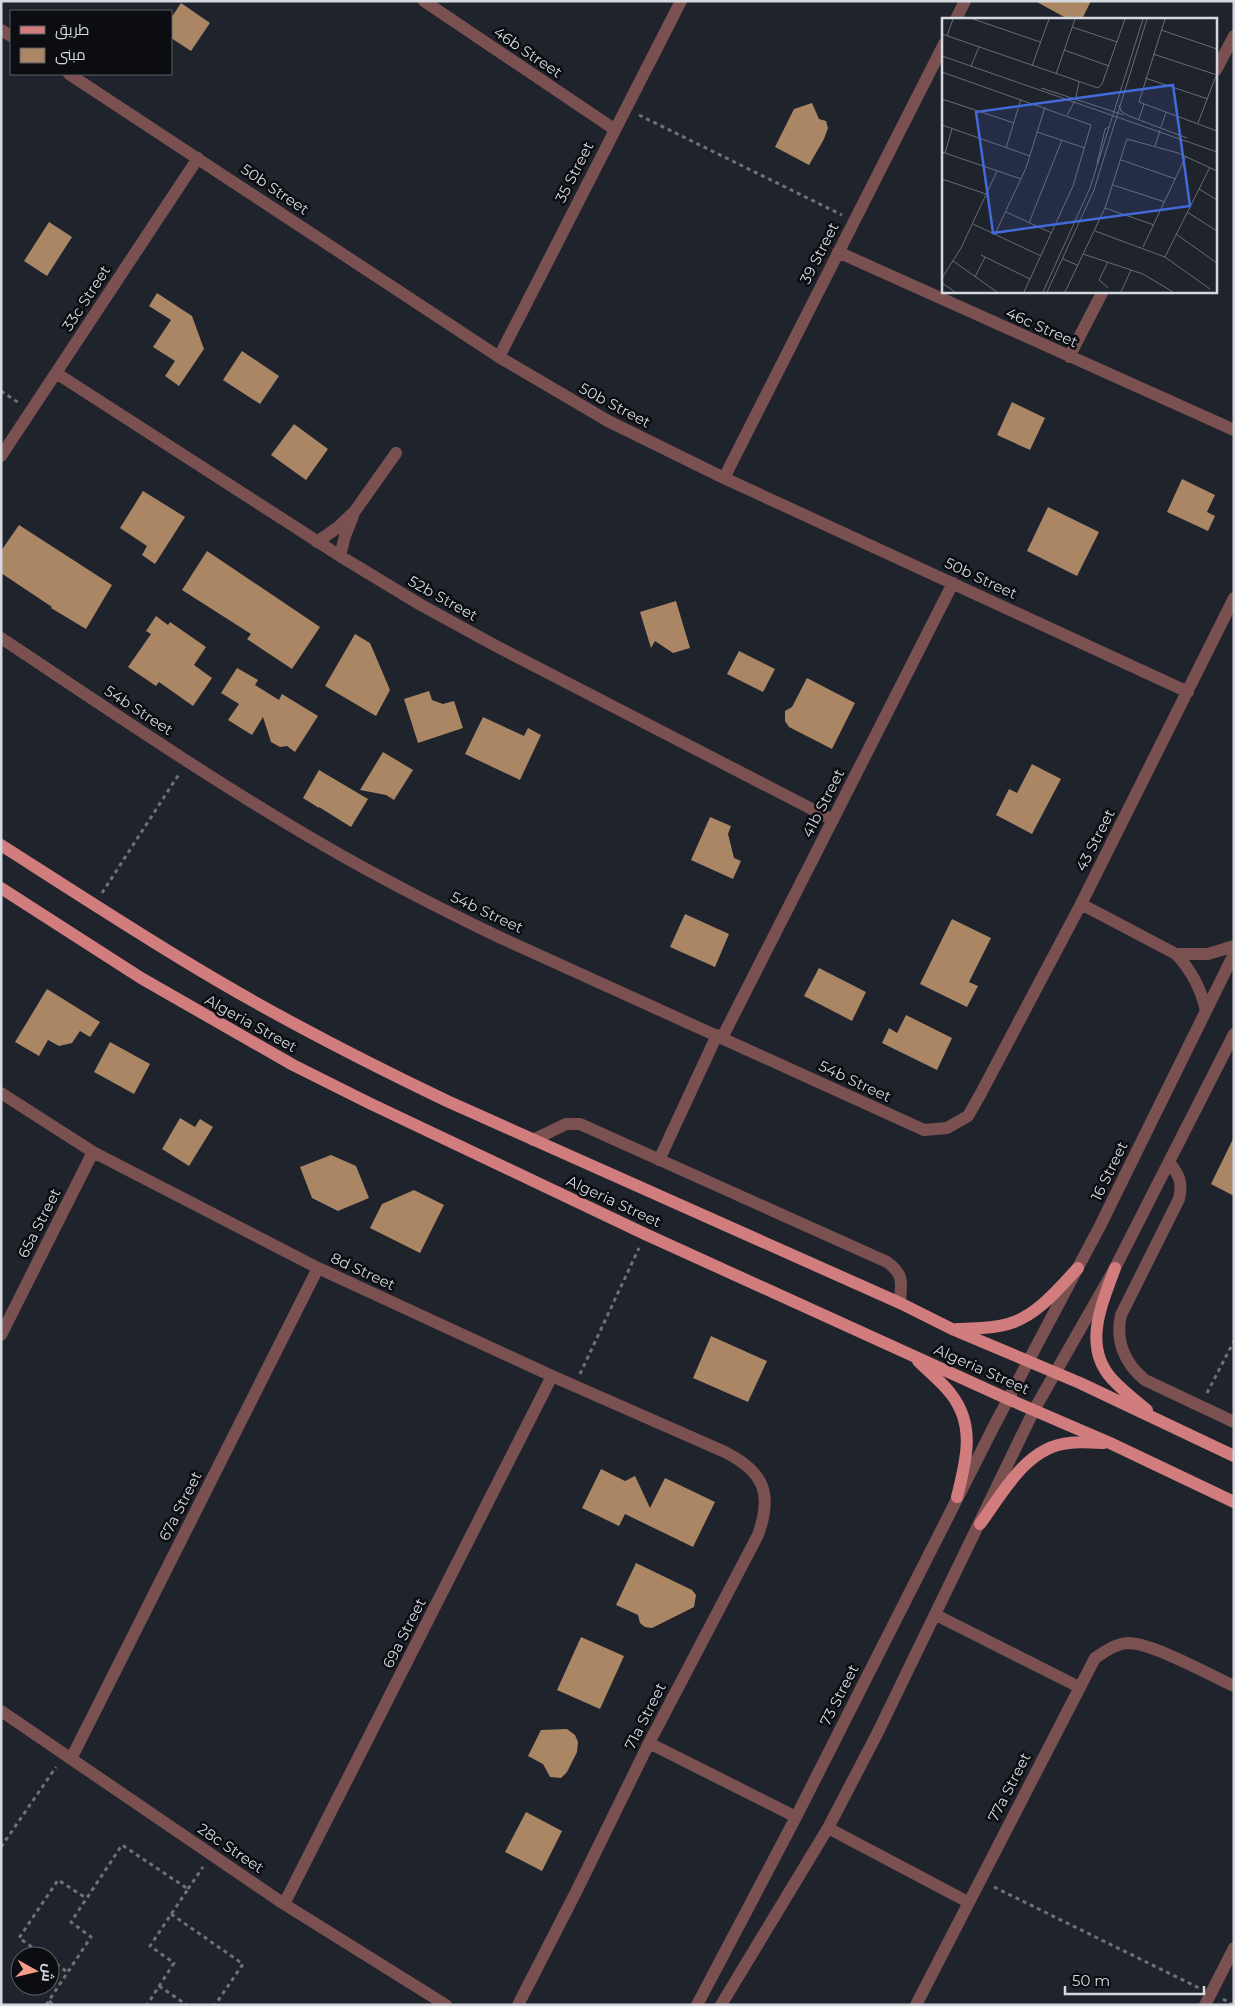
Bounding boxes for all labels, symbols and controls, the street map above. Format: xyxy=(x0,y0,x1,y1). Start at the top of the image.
legend xyxy=(10,10,172,75)
inset map xyxy=(942,18,1218,292)
text: طريق xyxy=(55,20,89,40)
street label: 46b Street xyxy=(490,22,566,82)
text: مبنى xyxy=(55,45,86,65)
street label: 35 Street xyxy=(551,138,597,206)
street label: 50b Street xyxy=(237,159,313,219)
street label: 39 Street xyxy=(795,219,843,287)
street label: 33c Street xyxy=(58,262,114,334)
street label: 46c Street xyxy=(1003,303,1081,351)
street label: 50b Street xyxy=(576,378,654,432)
street label: 50b Street xyxy=(942,553,1020,603)
street label: 52b Street xyxy=(405,571,481,625)
street label: 54b Street xyxy=(101,681,177,739)
street label: 41b Street xyxy=(798,766,848,840)
street label: 43 Street xyxy=(1071,806,1119,874)
street label: 54b Street xyxy=(448,887,526,937)
street label: Algeria Street xyxy=(202,990,300,1056)
street label: 54b Street xyxy=(816,1056,894,1106)
street label: 16 Street xyxy=(1086,1138,1132,1204)
street label: Algeria Street xyxy=(564,1171,664,1231)
street label: 65a Street xyxy=(13,1185,65,1261)
street label: 8d Street xyxy=(328,1248,398,1294)
street label: Algeria Street xyxy=(931,1340,1033,1398)
street label: 67a Street xyxy=(154,1468,206,1544)
street label: 69a Street xyxy=(378,1595,430,1671)
street label: 73 Street xyxy=(815,1661,863,1729)
street label: 71a Street xyxy=(620,1679,670,1753)
street label: 77a Street xyxy=(983,1749,1035,1825)
street label: 28c Street xyxy=(194,1819,268,1877)
north arrow xyxy=(10,1946,60,1996)
text: ش xyxy=(38,1963,58,1983)
scale bar xyxy=(1065,1964,1204,1996)
text: 50 m xyxy=(1072,1971,1110,1990)

